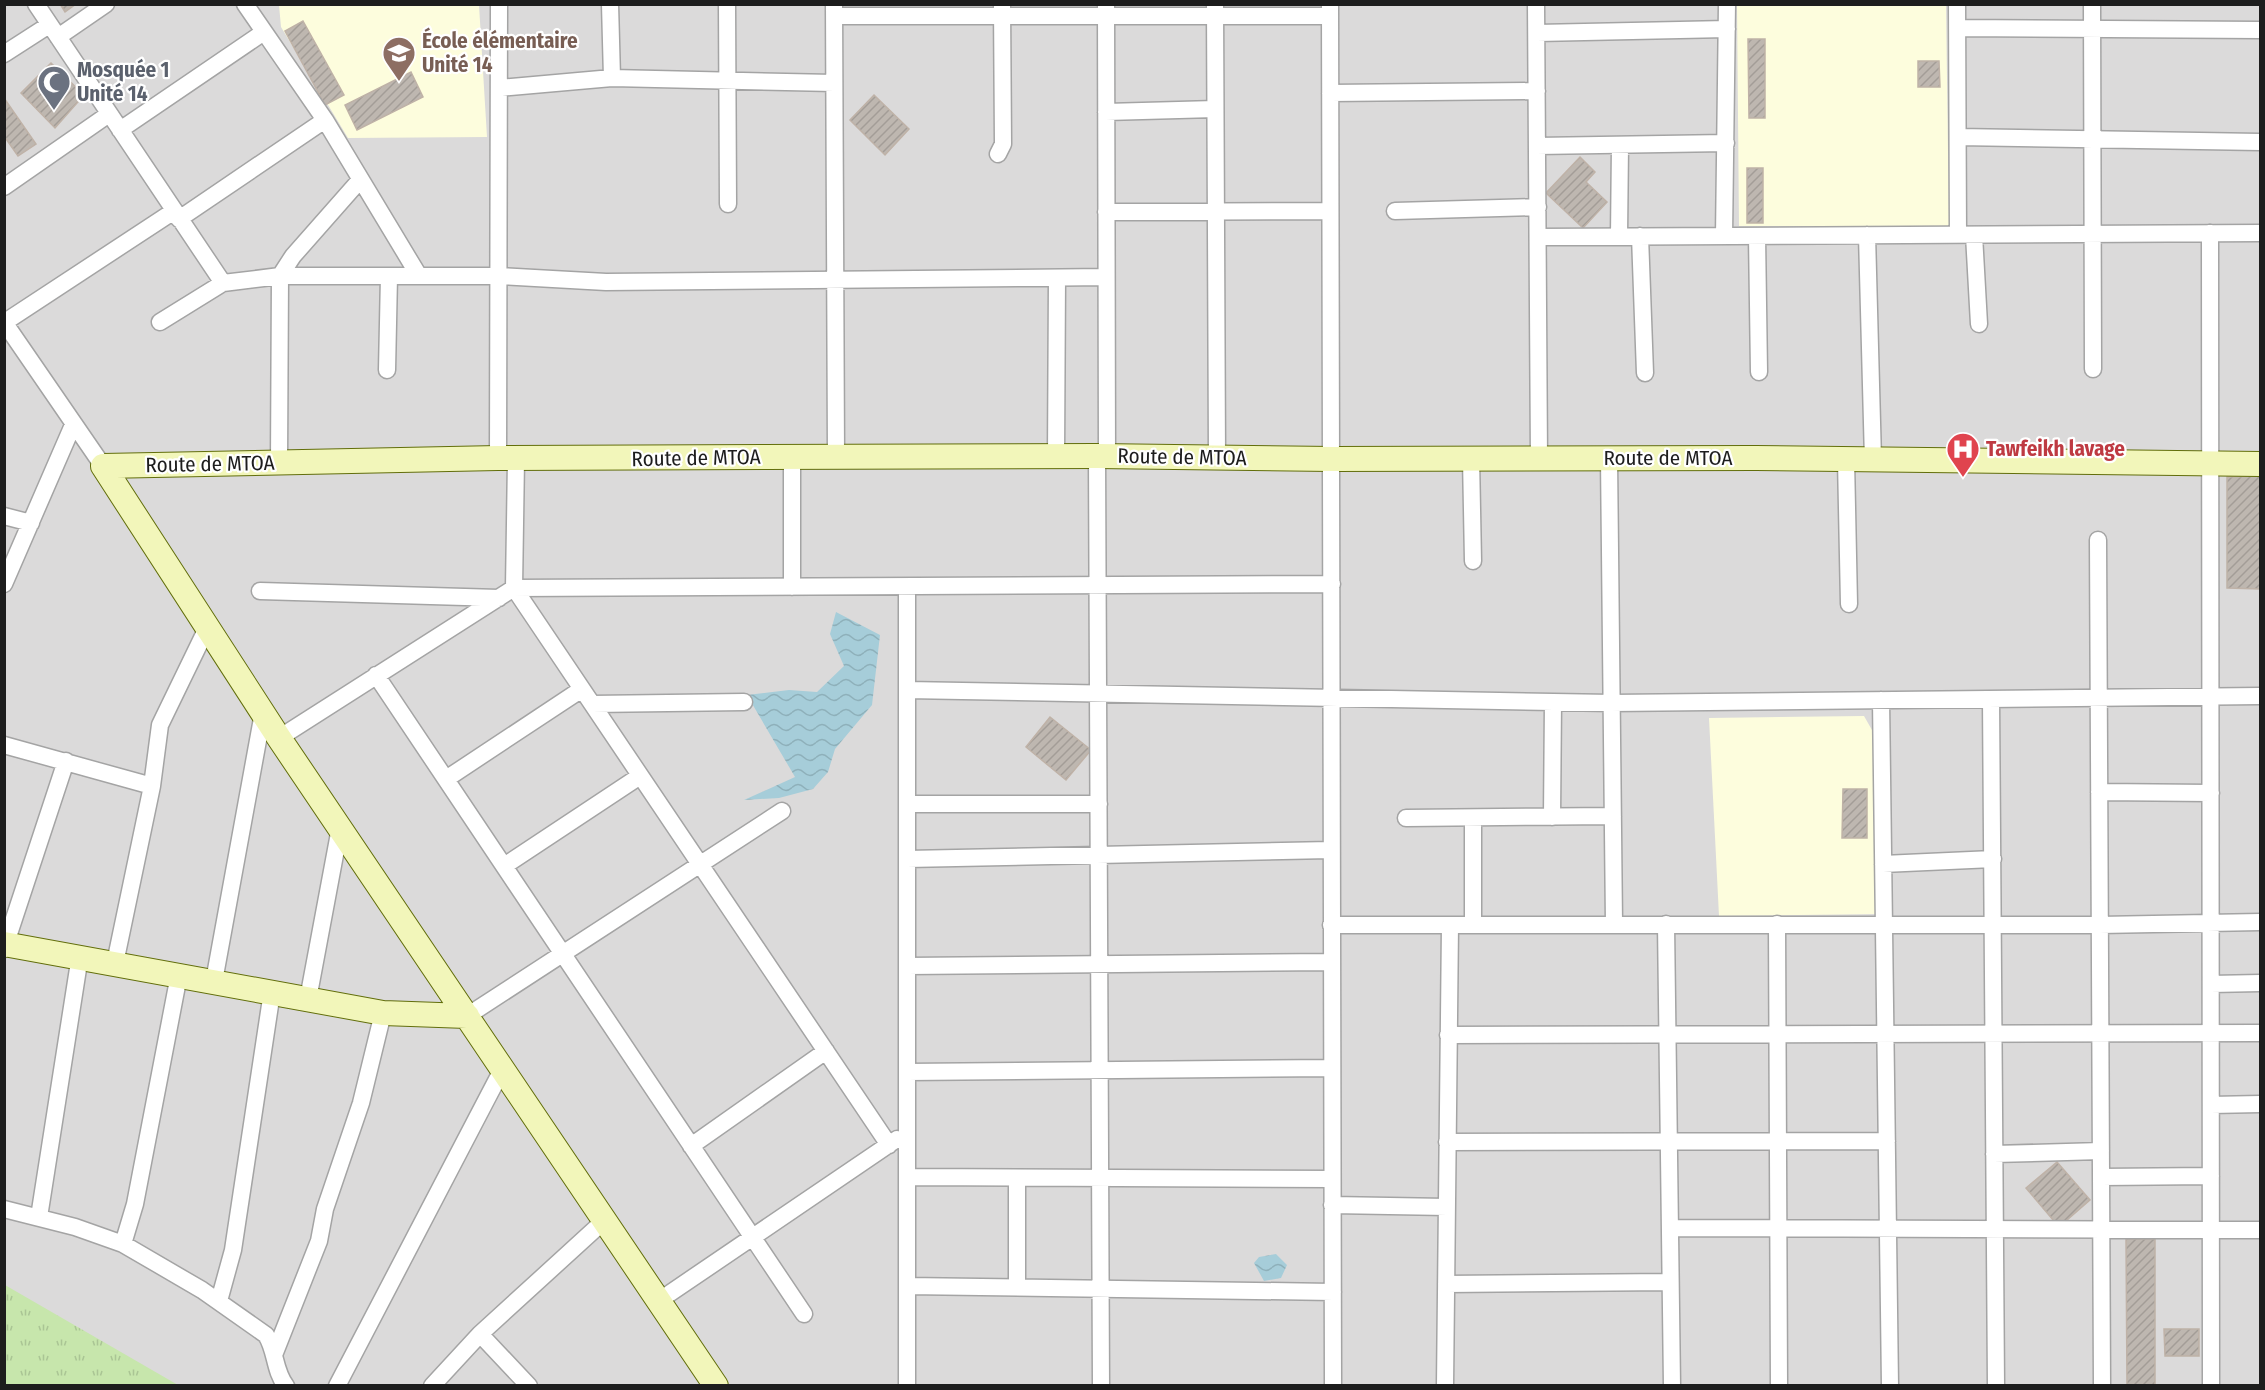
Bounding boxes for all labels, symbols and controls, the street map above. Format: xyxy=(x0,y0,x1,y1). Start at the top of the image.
place label: École élémentaire Unité 14 xyxy=(422,27,578,78)
school or university icon: École élémentaire Unité 14 xyxy=(381,35,417,82)
place label: Mosquée 1 Unité 14 xyxy=(77,57,169,107)
mosque icon: Mosquée 1 Unité 14 xyxy=(36,64,72,111)
hospital icon: Tawfeikh lavage xyxy=(1945,431,1981,478)
place label: Tawfeikh lavage xyxy=(1986,436,2125,462)
street label: Route de MTOA xyxy=(1117,443,1247,471)
street label: Route de MTOA xyxy=(631,444,761,472)
street label: Route de MTOA xyxy=(1603,445,1733,471)
street label: Route de MTOA xyxy=(145,450,275,478)

